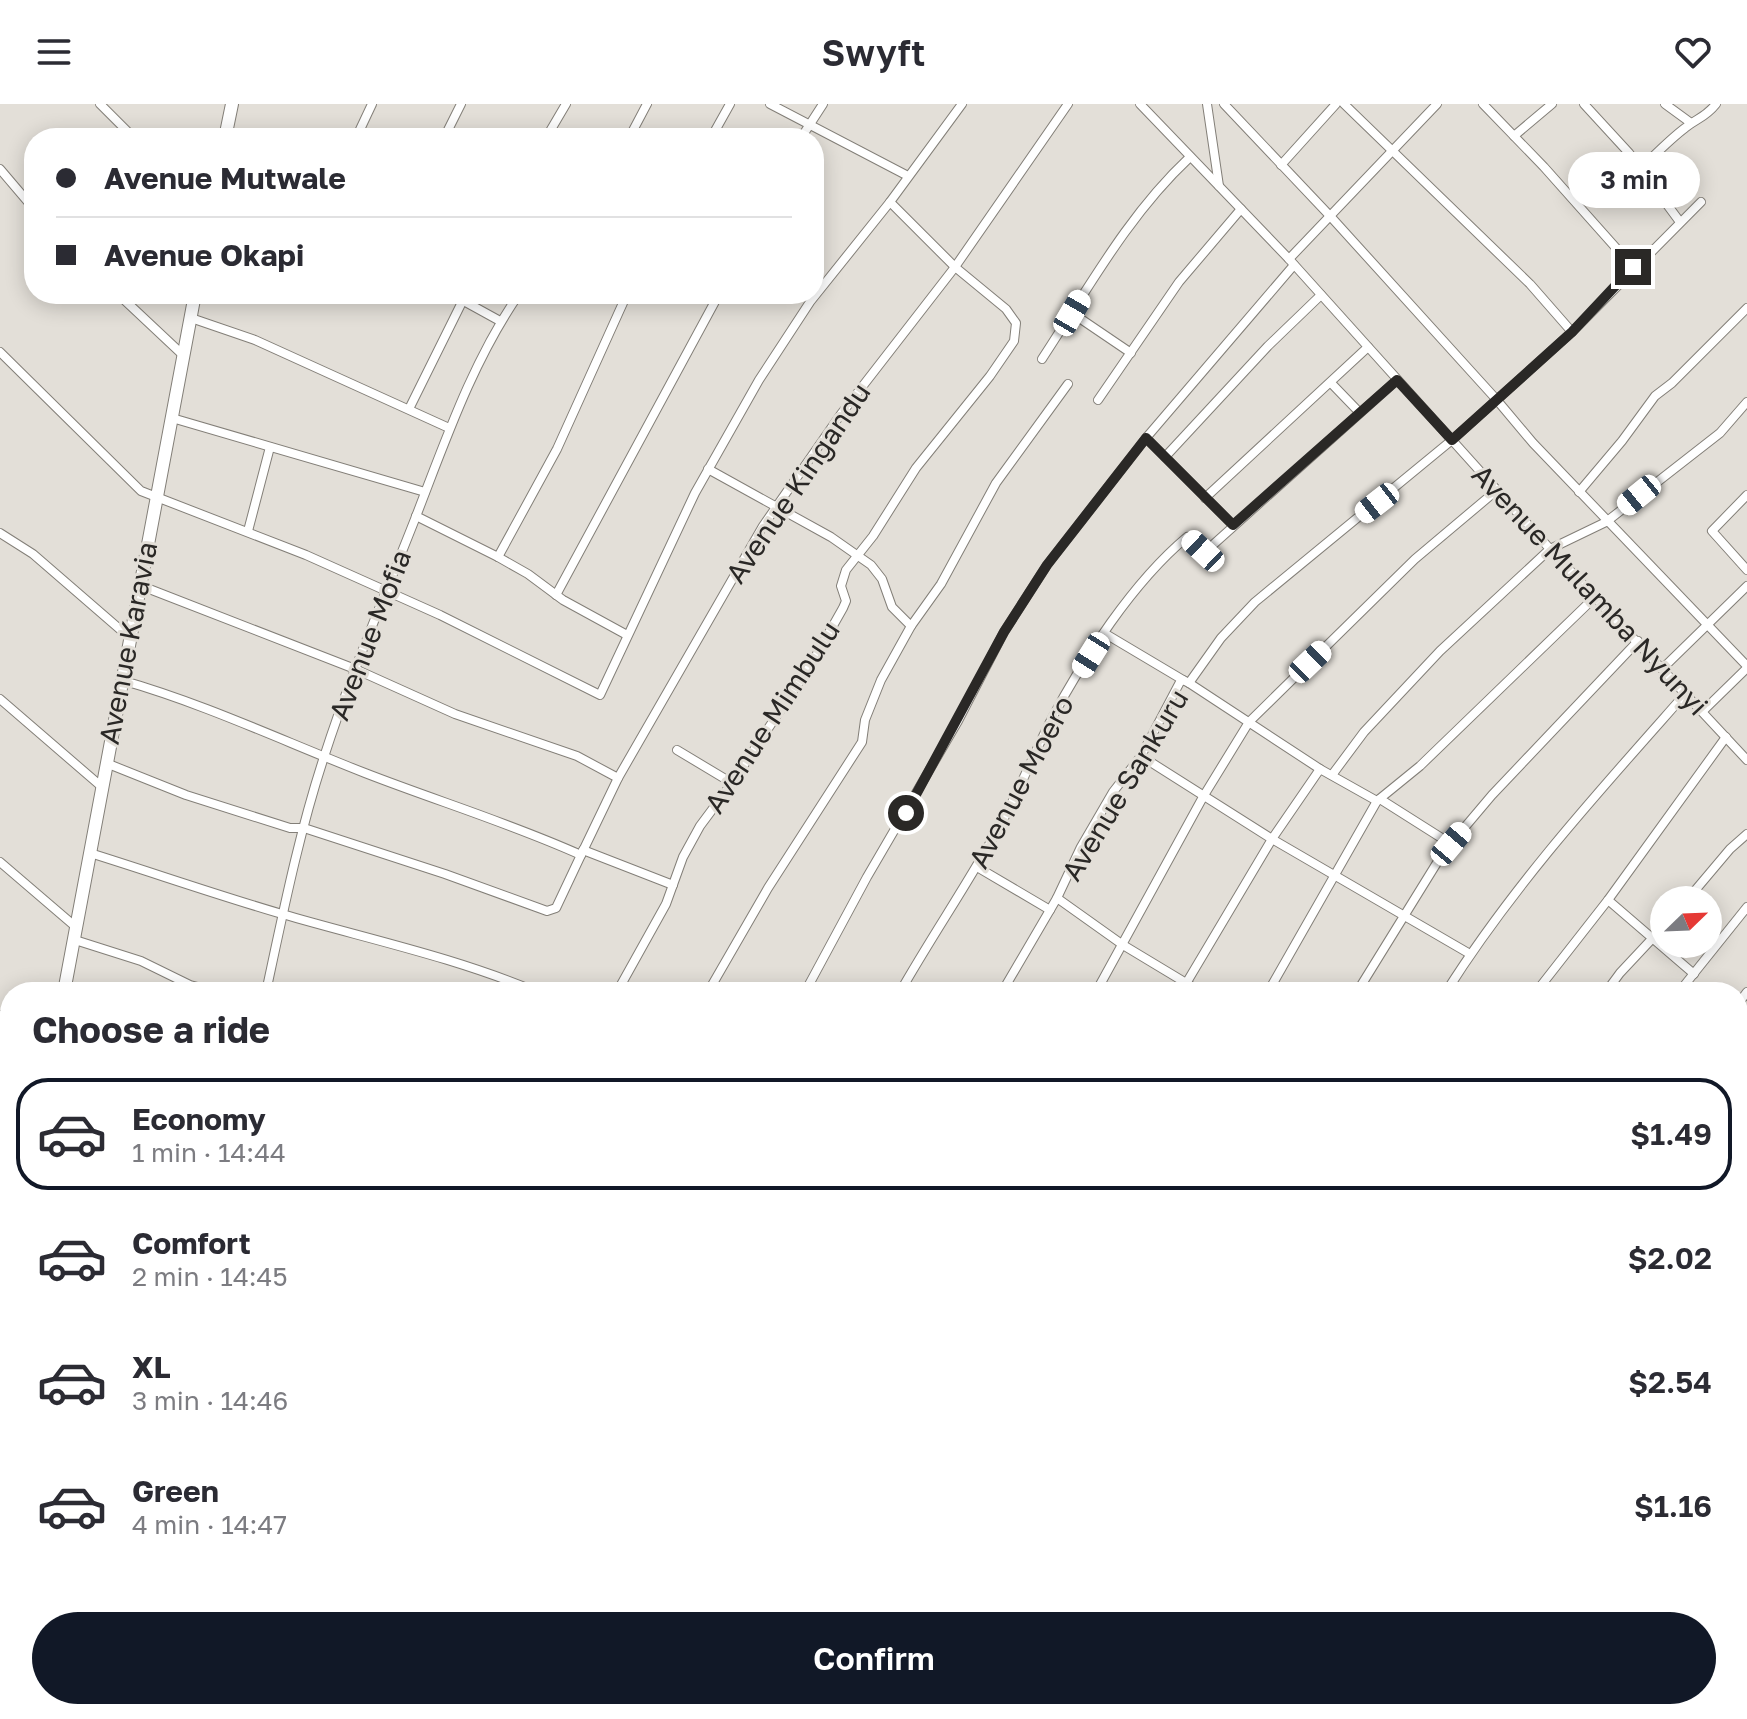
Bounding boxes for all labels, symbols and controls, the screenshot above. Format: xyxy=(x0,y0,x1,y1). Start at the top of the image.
icon: menu xyxy=(32,30,76,74)
icon: heart xyxy=(1671,30,1715,74)
text: Swyft xyxy=(822,31,925,74)
callout: 3 min xyxy=(1567,151,1699,207)
text: Avenue Mutwale xyxy=(104,160,346,196)
text: 3 min xyxy=(1600,164,1668,195)
text: Avenue Okapi xyxy=(104,237,304,273)
route end xyxy=(1615,249,1651,285)
car xyxy=(1050,286,1094,340)
street label: Avenue Kingandu xyxy=(718,376,877,589)
street label: Avenue Mulamba Nyunyi xyxy=(1466,458,1715,722)
car xyxy=(1613,471,1665,519)
car xyxy=(1351,479,1403,527)
car xyxy=(1177,526,1229,576)
street label: Avenue Karavia xyxy=(92,539,163,747)
street label: Avenue Mofia xyxy=(322,545,417,725)
street label: Avenue Mimbulu xyxy=(697,615,846,819)
car xyxy=(1068,628,1114,682)
car xyxy=(1284,637,1336,687)
street label: Avenue Sankuru xyxy=(1054,683,1195,886)
street label: Avenue Moero xyxy=(961,690,1080,874)
route start xyxy=(888,795,924,831)
car xyxy=(1426,818,1476,870)
north arrow xyxy=(1650,886,1722,958)
map controls xyxy=(1650,886,1722,958)
text: Choose a ride xyxy=(32,1008,270,1051)
icon: car xyxy=(36,1098,108,1170)
text: Economy xyxy=(132,1101,266,1137)
text: $1.49 xyxy=(1630,1116,1712,1152)
text: 1 min · 14:44 xyxy=(132,1137,286,1168)
icon: car xyxy=(36,1222,108,1294)
text: Comfort xyxy=(132,1225,251,1261)
text: $2.02 xyxy=(1628,1240,1712,1276)
text: 2 min · 14:45 xyxy=(132,1261,288,1292)
icon: car xyxy=(36,1346,108,1418)
text: XL xyxy=(132,1349,171,1385)
text: $2.54 xyxy=(1628,1364,1712,1400)
text: 3 min · 14:46 xyxy=(132,1385,288,1416)
icon: car xyxy=(36,1470,108,1542)
text: Green xyxy=(132,1473,219,1509)
text: $1.16 xyxy=(1634,1488,1712,1524)
text: 4 min · 14:47 xyxy=(132,1509,287,1540)
button: Confirm xyxy=(32,1612,1716,1704)

